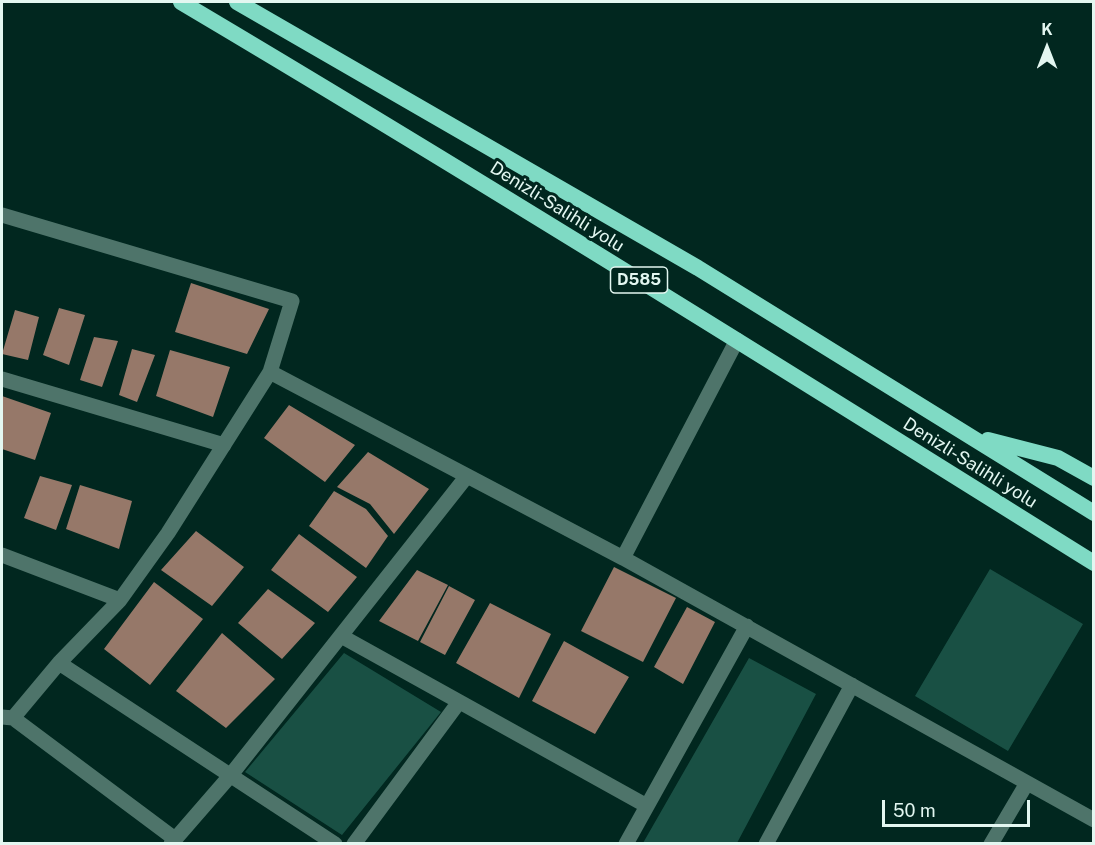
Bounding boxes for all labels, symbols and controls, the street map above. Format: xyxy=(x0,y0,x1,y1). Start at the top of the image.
north arrow xyxy=(1017,18,1077,78)
text: K xyxy=(1041,20,1053,39)
street label: Denizli-Salihli yolu xyxy=(486,157,628,257)
road number: D585 xyxy=(610,267,668,293)
street label: Denizli-Salihli yolu xyxy=(899,413,1041,513)
scale bar xyxy=(885,788,1034,826)
text: 50 m xyxy=(893,800,936,821)

